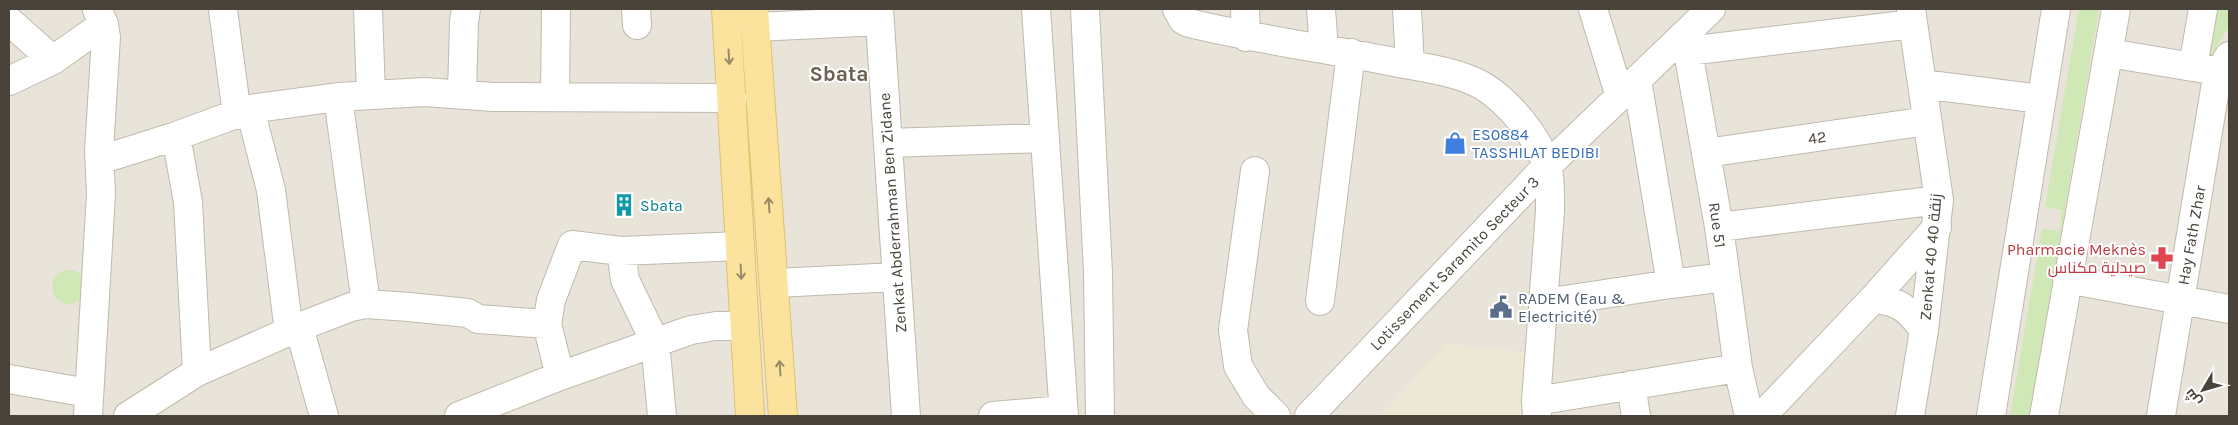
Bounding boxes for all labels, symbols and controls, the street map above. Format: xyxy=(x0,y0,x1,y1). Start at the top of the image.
one-way arrow xyxy=(725,49,734,65)
district label: Sbata xyxy=(809,62,869,86)
street label: Zenkat Abderrahman Ben Zidane xyxy=(875,92,910,334)
place label: ES0884 TASSHILAT BEDIBI xyxy=(1472,125,1599,162)
street label: 42 xyxy=(1807,127,1827,148)
shop icon: ES0884 TASSHILAT BEDIBI xyxy=(1442,130,1468,156)
street label: Lotissement Saramito Secteur 3 xyxy=(1366,172,1543,355)
street label: Hay Fath Zhar xyxy=(2173,184,2210,286)
building icon: Sbata xyxy=(611,192,637,218)
street label: Zenkat 40 زنقة 40 xyxy=(1915,193,1946,321)
place label: Sbata xyxy=(640,196,683,215)
one-way arrow xyxy=(764,198,774,214)
street label: Rue 51 xyxy=(1705,201,1730,249)
place label: Pharmacie Meknès صيدلية مكناس xyxy=(2007,240,2146,278)
pharmacy icon: Pharmacie Meknès صيدلية مكناس xyxy=(2149,245,2175,271)
one-way arrow xyxy=(737,264,746,280)
place label: RADEM (Eau & Electricité) xyxy=(1518,289,1626,326)
public building icon: RADEM (Eau & Electricité) xyxy=(1488,294,1514,320)
one-way arrow xyxy=(776,360,785,376)
north arrow xyxy=(2178,365,2228,415)
text: ش xyxy=(2181,385,2205,410)

